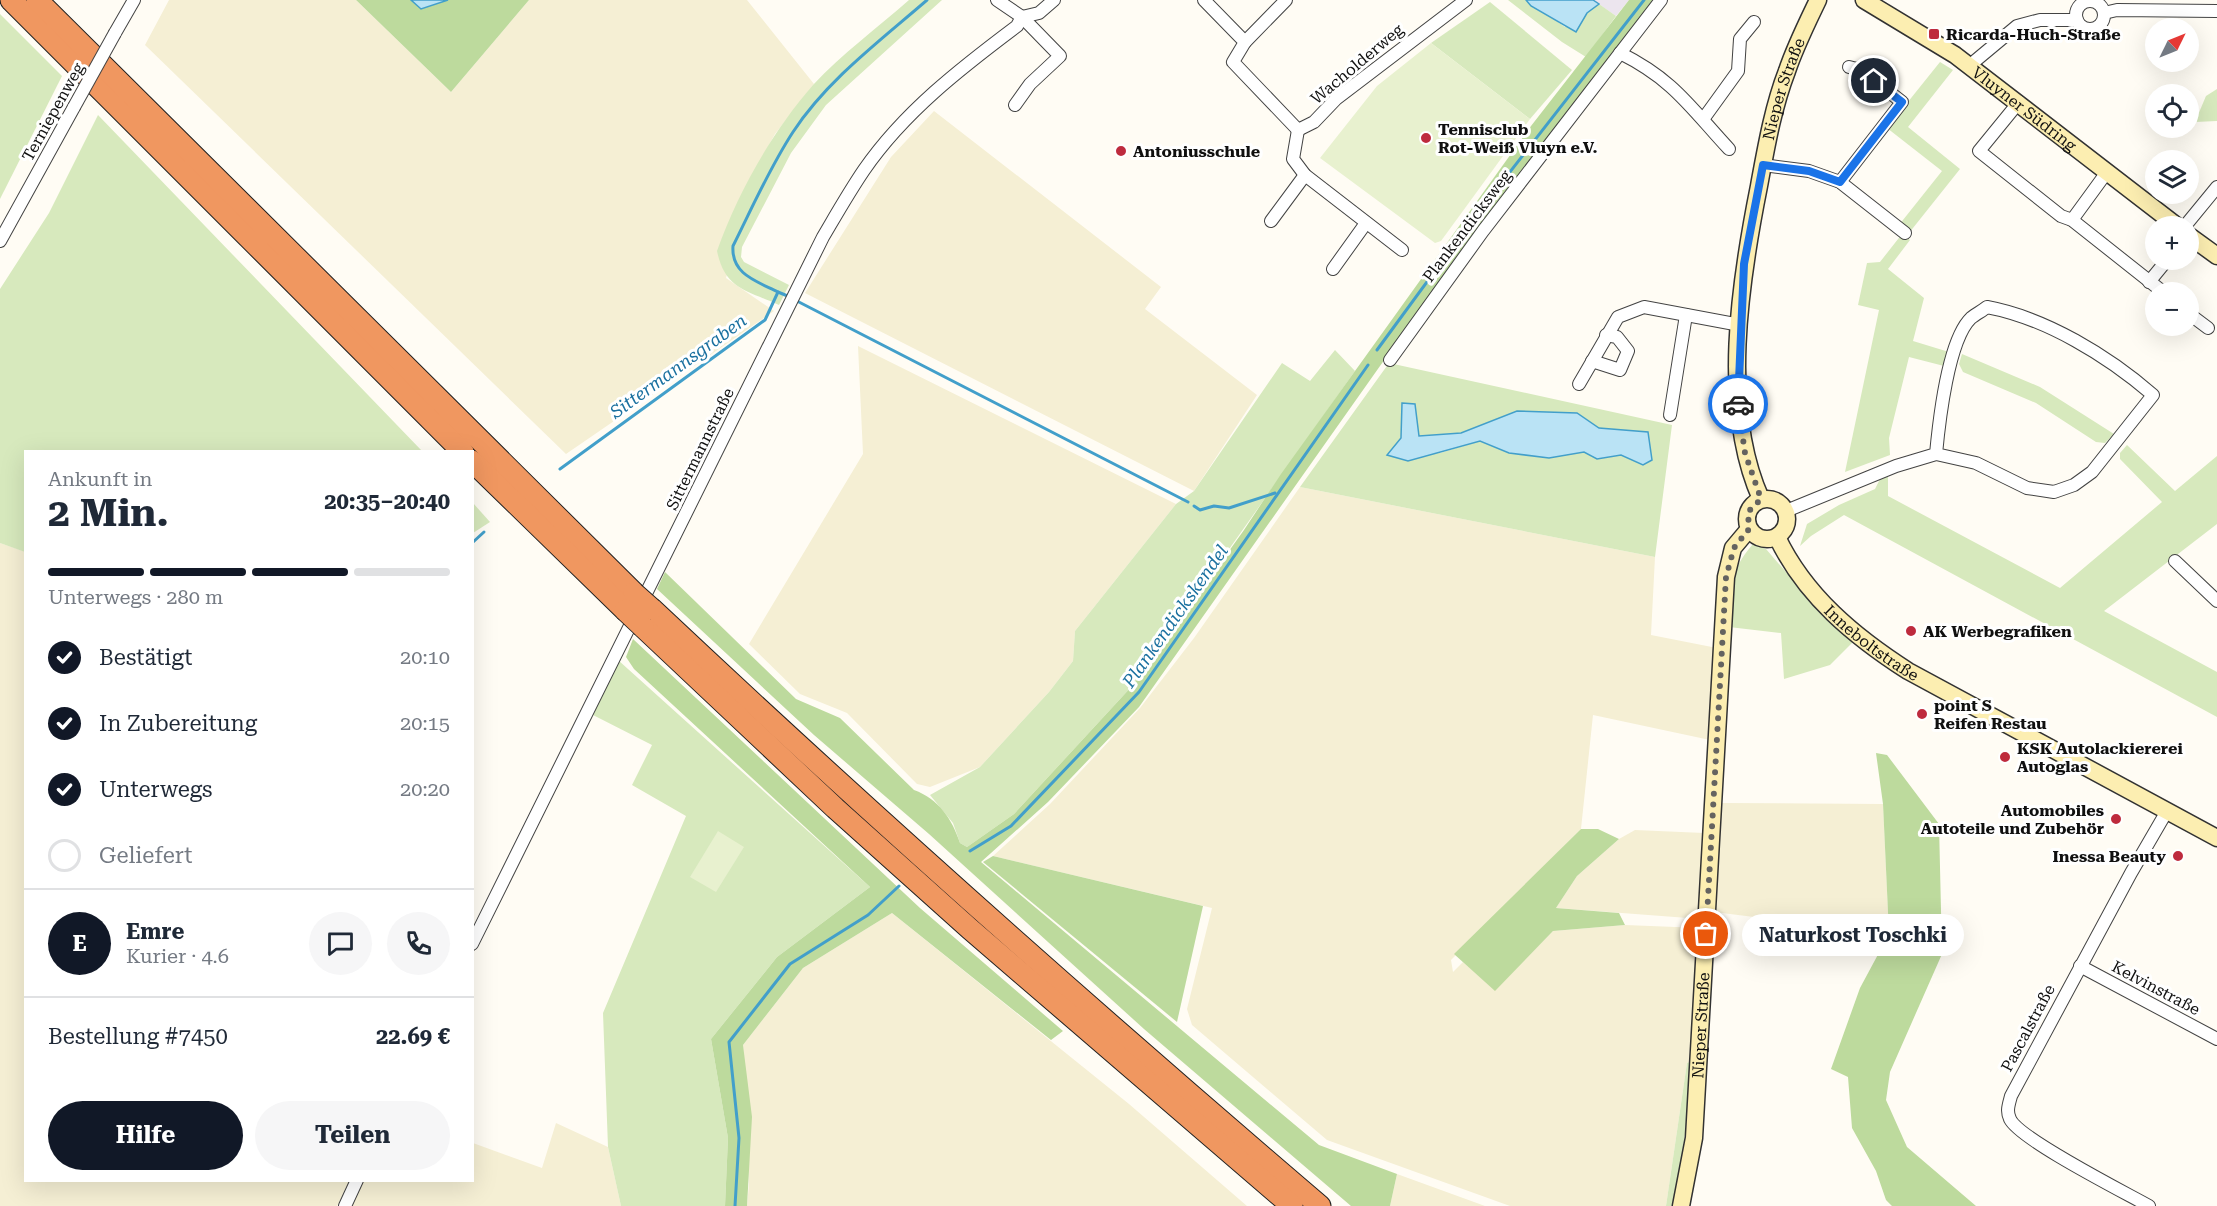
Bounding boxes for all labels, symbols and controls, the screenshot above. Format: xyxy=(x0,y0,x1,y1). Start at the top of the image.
north arrow xyxy=(2145,18,2199,72)
map controls xyxy=(2145,18,2199,336)
street label: Wacholderweg xyxy=(1307,19,1408,108)
place label: Ricarda-Huch-Straße xyxy=(1946,25,2121,44)
marker: Ricarda-Huch-Straße xyxy=(1927,27,1941,41)
street label: Nieper Straße xyxy=(1758,35,1809,142)
pin xyxy=(1848,55,1899,106)
street label: Terniepenweg xyxy=(18,59,88,164)
street label: Vluyner Südring xyxy=(1968,62,2081,155)
icon: home xyxy=(1857,64,1890,97)
button: locate xyxy=(2145,84,2199,138)
place label: Tennisclub Rot-Weiß Vluyn e.V. xyxy=(1438,120,1598,157)
marker: Tennisclub Rot-Weiß Vluyn e.V. xyxy=(1419,131,1433,145)
place label: Antoniusschule xyxy=(1133,142,1260,161)
marker: Antoniusschule xyxy=(1114,144,1128,158)
button: layers xyxy=(2145,150,2199,204)
street label: Plankendicksweg xyxy=(1419,166,1516,286)
button: + xyxy=(2145,216,2199,270)
button: − xyxy=(2145,282,2199,336)
water label: Sittermannsgraben xyxy=(605,309,750,423)
courier xyxy=(1708,374,1768,434)
street label: Sittermannstraße xyxy=(662,385,738,513)
icon: car xyxy=(1722,388,1755,421)
text: Ankunft in xyxy=(48,467,152,491)
text: 20:35–20:40 xyxy=(324,489,450,514)
text: 2 Min. xyxy=(48,490,169,536)
water label: Plankendickskendel xyxy=(1117,541,1232,692)
text: Unterwegs · 280 m xyxy=(48,585,223,609)
street label: Inneboltstraße xyxy=(1821,601,1922,685)
place label: AK Werbegrafiken xyxy=(1923,622,2072,641)
marker: AK Werbegrafiken xyxy=(1904,624,1918,638)
icon: check xyxy=(48,641,81,674)
text: Bestätigt xyxy=(99,645,192,670)
text: 20:10 xyxy=(400,645,450,669)
place label: point S Reifen Restau xyxy=(1934,696,2047,733)
icon: check xyxy=(48,707,81,740)
marker: point S Reifen Restau xyxy=(1915,707,1929,721)
text: In Zubereitung xyxy=(99,711,257,736)
text: 20:15 xyxy=(400,711,450,735)
place label: KSK Autolackiererei Autoglas xyxy=(2017,739,2183,776)
marker: KSK Autolackiererei Autoglas xyxy=(1998,750,2012,764)
icon: check xyxy=(48,773,81,806)
text: Unterwegs xyxy=(99,777,213,802)
text: 20:20 xyxy=(400,777,450,801)
place label: Automobiles Autoteile und Zubehör xyxy=(1921,801,2104,838)
marker: Automobiles Autoteile und Zubehör xyxy=(2109,812,2123,826)
text: Geliefert xyxy=(99,843,192,868)
place label: Inessa Beauty xyxy=(2052,847,2166,866)
marker: Inessa Beauty xyxy=(2171,849,2185,863)
pin xyxy=(1680,908,1731,959)
button: chat xyxy=(309,912,372,975)
button: phone xyxy=(387,912,450,975)
callout: Naturkost Toschki xyxy=(1742,913,1964,955)
icon: bag xyxy=(1689,917,1722,950)
text: Emre xyxy=(126,919,184,944)
text: Naturkost Toschki xyxy=(1759,923,1947,947)
text: E xyxy=(72,931,87,956)
text: Kurier · 4.6 xyxy=(126,944,229,968)
street label: Kelvinstraße xyxy=(2109,957,2203,1019)
street label: Nieper Straße xyxy=(1688,972,1713,1079)
street label: Pascalstraße xyxy=(1997,981,2059,1075)
text: Bestellung #7450 xyxy=(48,1024,228,1049)
text: 22.69 € xyxy=(376,1024,450,1049)
button: Hilfe xyxy=(48,1101,243,1170)
button: Teilen xyxy=(255,1101,450,1170)

